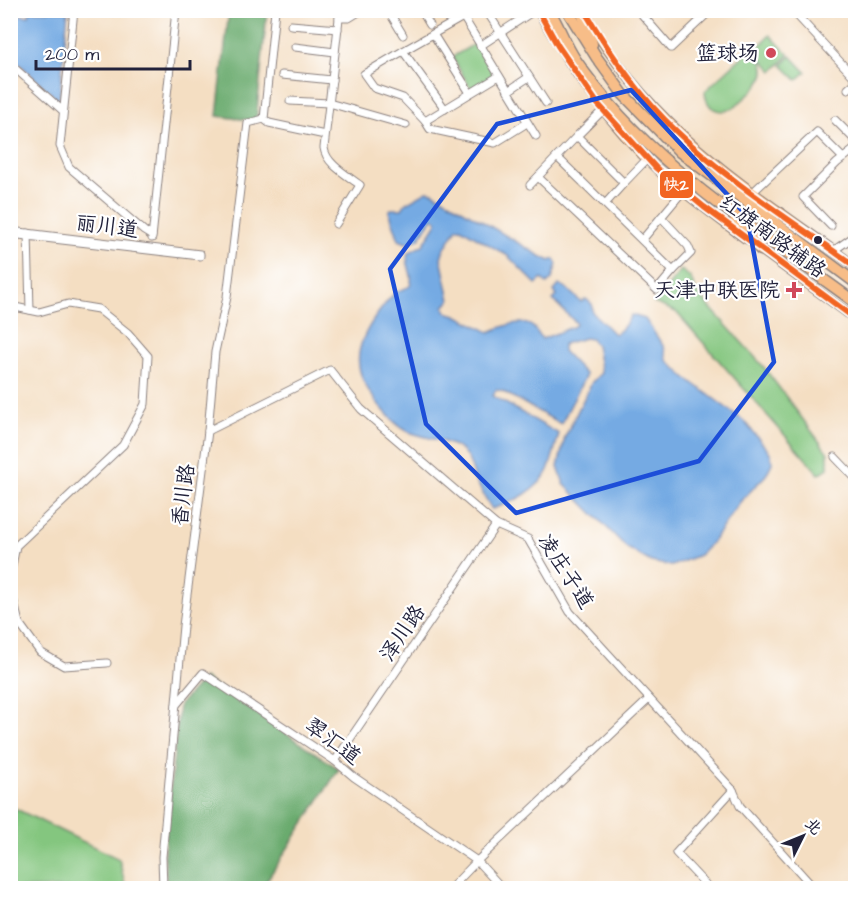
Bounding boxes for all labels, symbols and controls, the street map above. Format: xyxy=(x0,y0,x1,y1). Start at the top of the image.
scale bar xyxy=(36,33,190,71)
place label: 篮球场 xyxy=(696,39,759,68)
text: 200 m xyxy=(45,42,99,67)
marker: 篮球场 xyxy=(764,46,778,60)
line badge: 快2 xyxy=(659,170,694,199)
text: 快2 xyxy=(663,174,689,196)
street label: 红旗南路辅路 xyxy=(713,188,832,285)
street label: 丽川道 xyxy=(74,208,140,245)
unlabelled marker xyxy=(812,234,824,246)
place label: 天津中联医院 xyxy=(654,276,780,305)
marker: 天津中联医院 xyxy=(785,281,803,299)
street label: 香川路 xyxy=(165,462,202,528)
street label: 凌庄子道 xyxy=(531,528,601,614)
street label: 泽川路 xyxy=(373,599,432,668)
street label: 翠汇道 xyxy=(299,711,367,772)
north arrow xyxy=(773,806,833,866)
text: 北 xyxy=(800,813,827,840)

